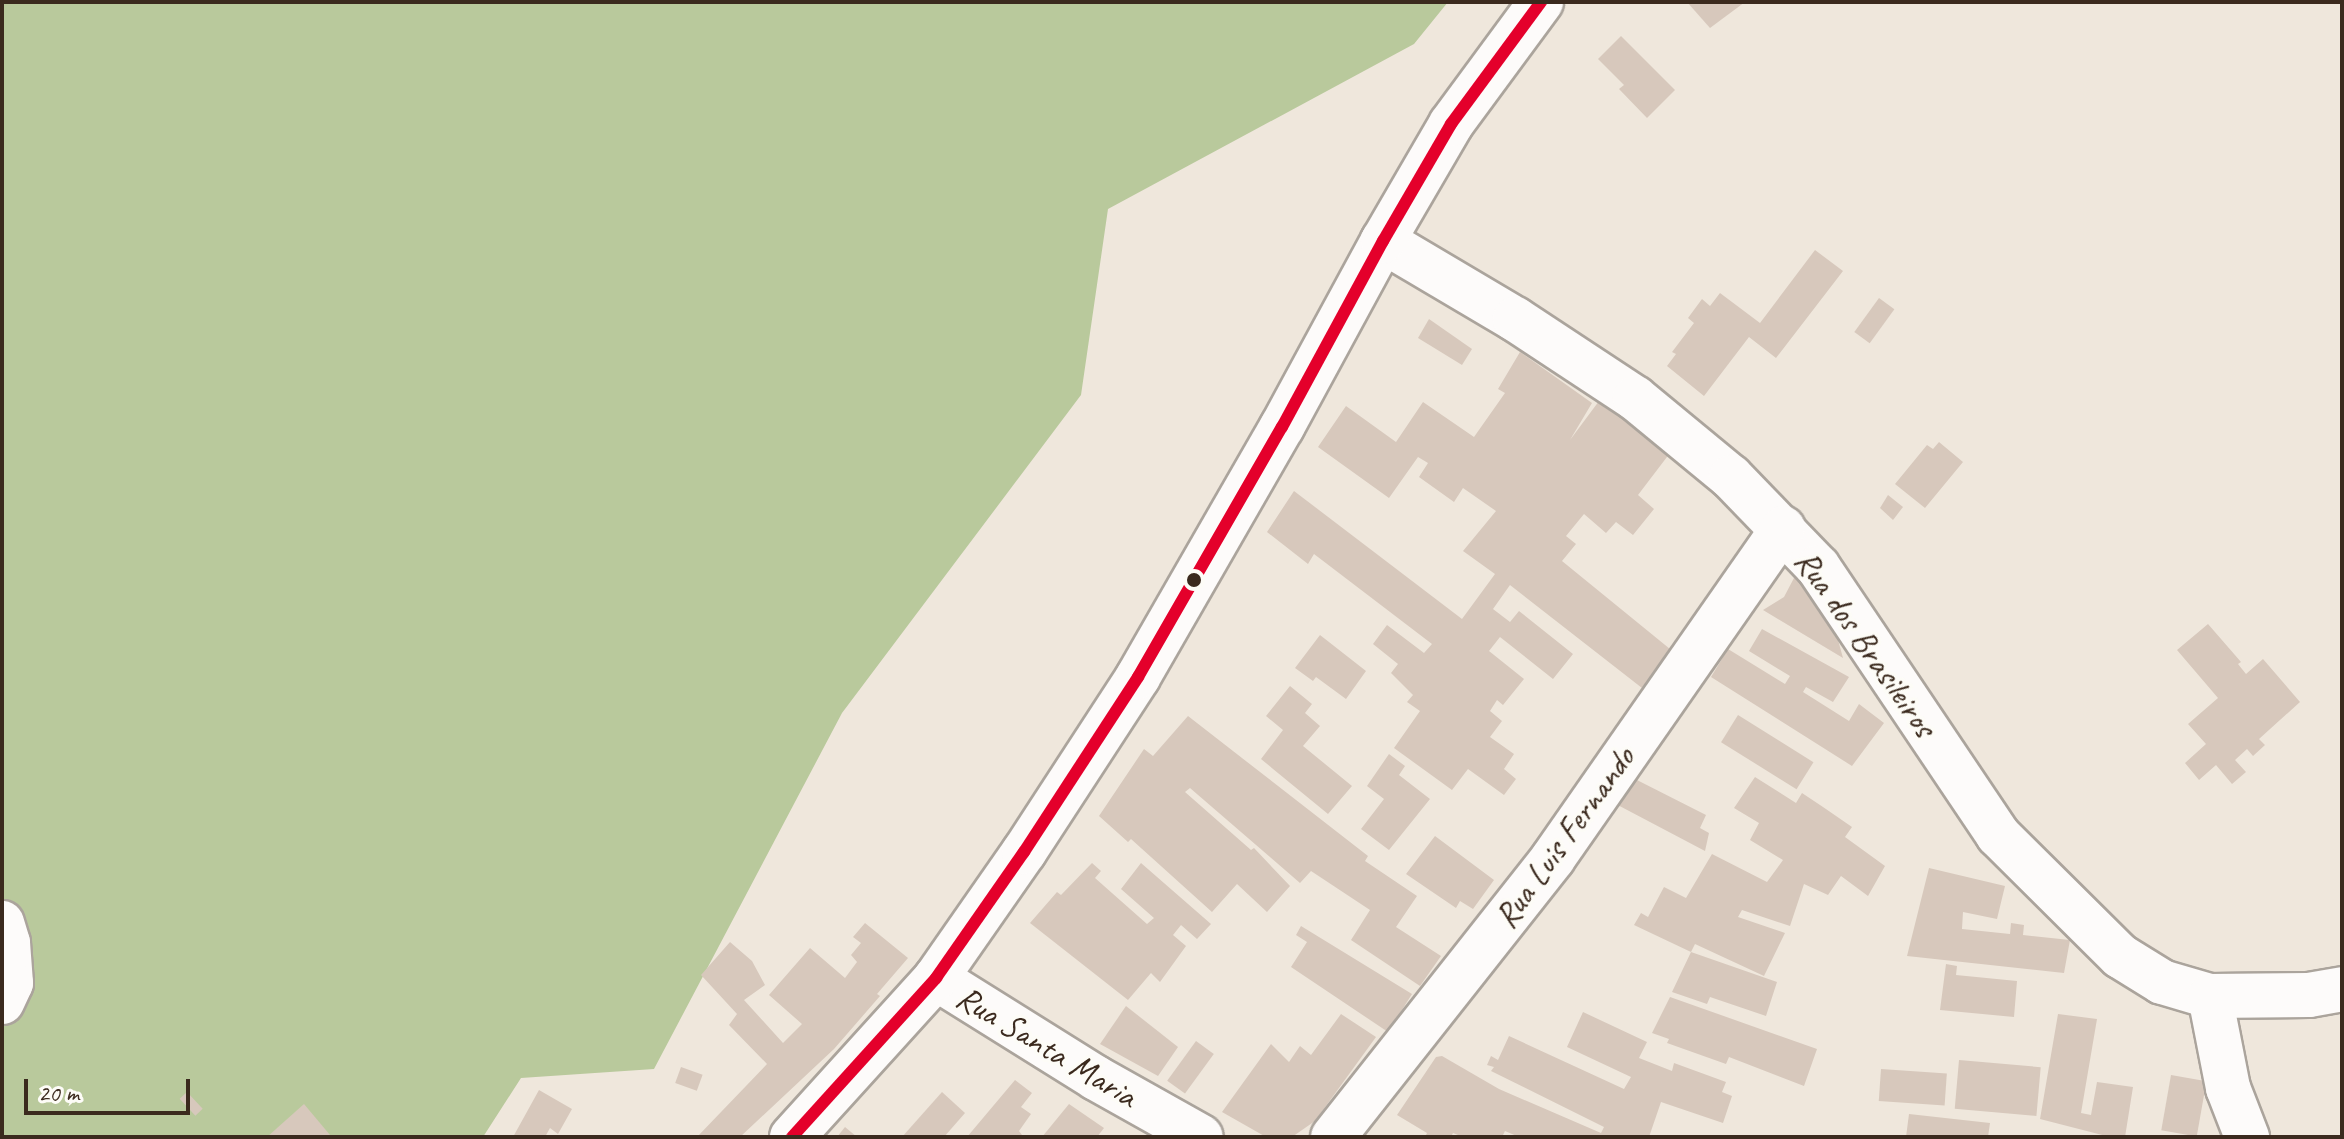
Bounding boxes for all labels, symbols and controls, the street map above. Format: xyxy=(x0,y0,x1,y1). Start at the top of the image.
street label: Rua dos Brasileiros xyxy=(1787,542,1945,744)
unlabelled marker xyxy=(1186,572,1202,588)
street label: Rua Luis Fernando xyxy=(1485,740,1643,934)
street label: Rua Santa Maria xyxy=(949,976,1145,1116)
scale bar xyxy=(28,1063,194,1113)
text: 20 m xyxy=(38,1078,79,1108)

